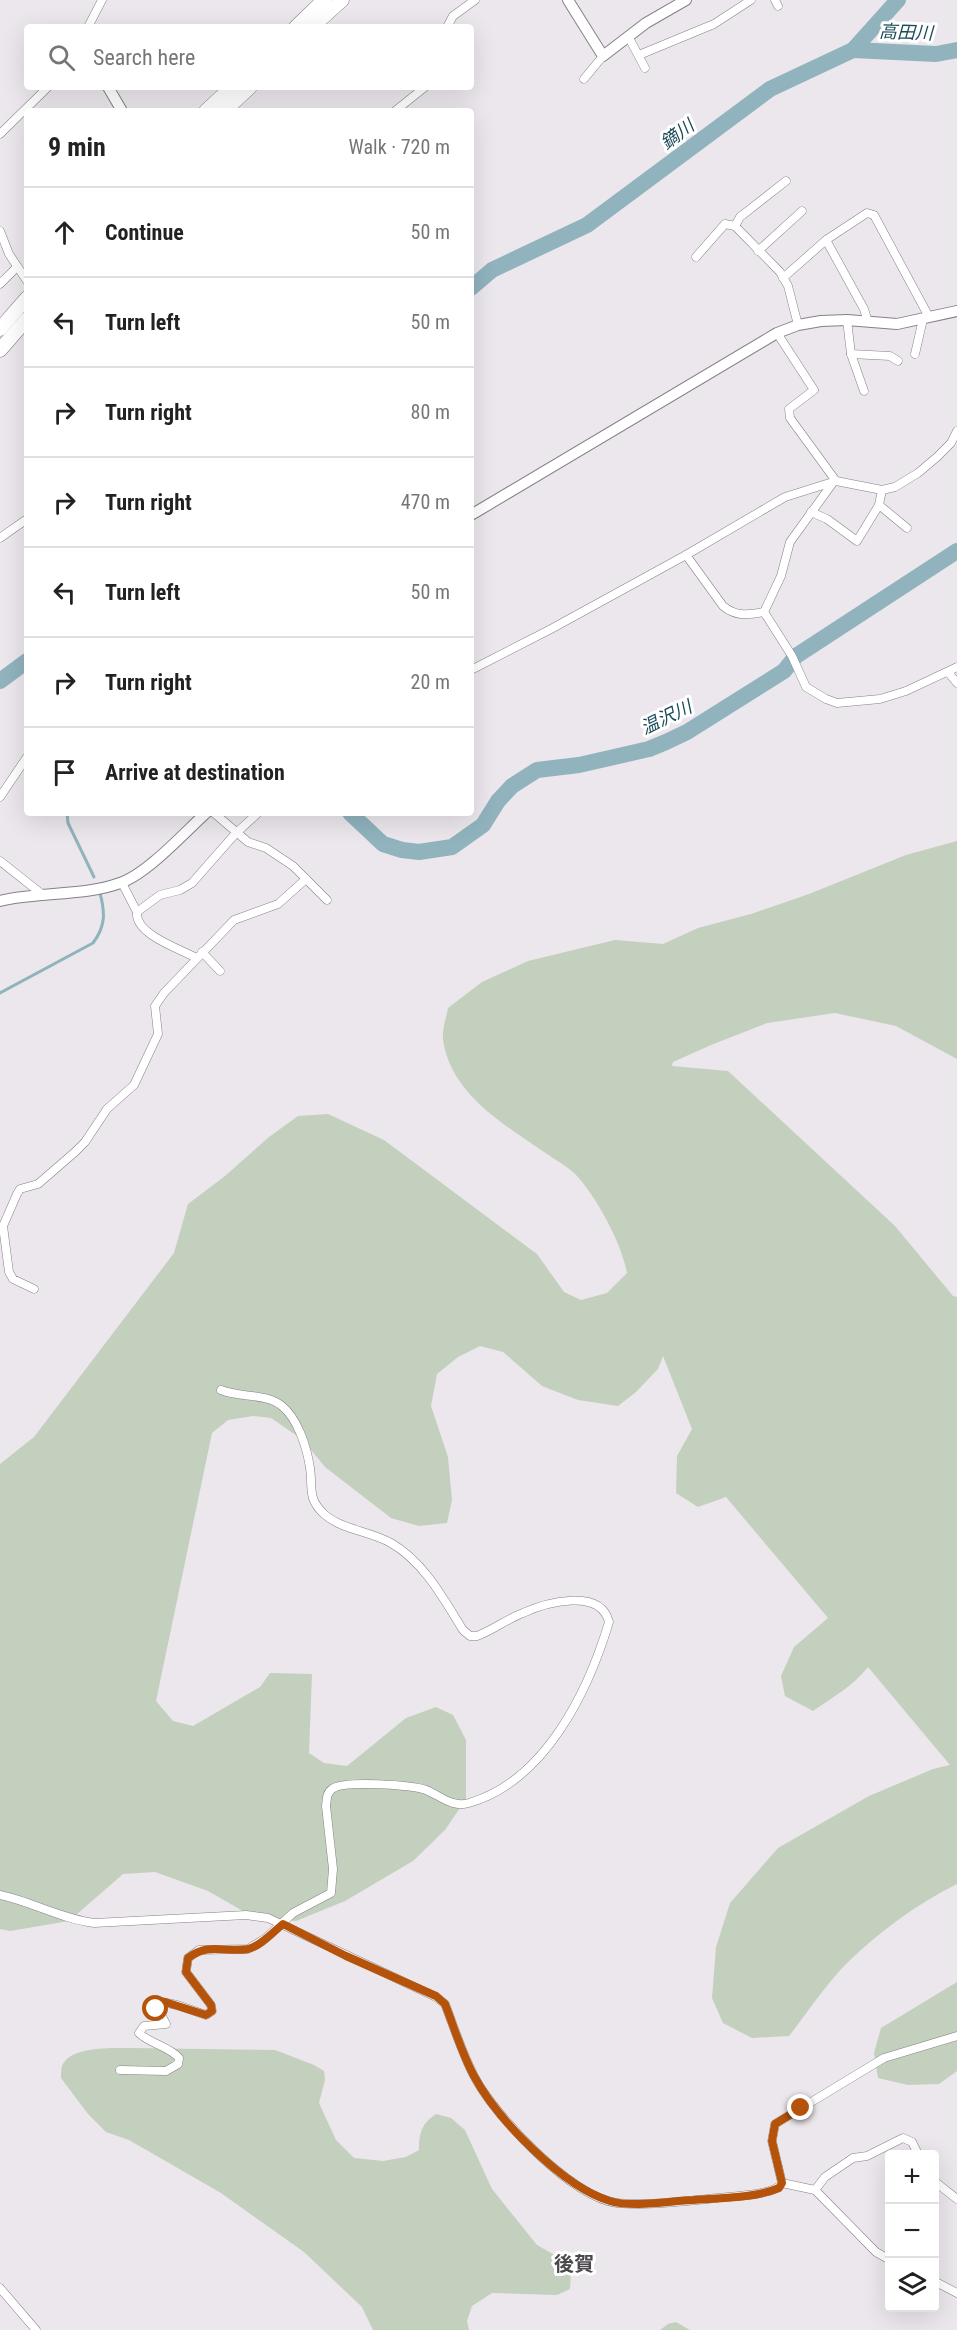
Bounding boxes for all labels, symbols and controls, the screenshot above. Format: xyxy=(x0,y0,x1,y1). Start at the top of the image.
water label: 高田川 xyxy=(879,21,935,44)
search box xyxy=(24,24,474,90)
icon: search xyxy=(45,41,78,74)
text: Search here xyxy=(93,45,195,70)
water label: 鏑川 xyxy=(656,114,699,153)
text: 9 min xyxy=(48,132,106,162)
text: Walk · 720 m xyxy=(349,135,450,159)
icon: ahead xyxy=(48,216,81,249)
text: Continue xyxy=(105,220,184,245)
text: 50 m xyxy=(411,220,450,244)
icon: left xyxy=(48,306,81,339)
text: Turn left xyxy=(105,310,180,335)
text: 50 m xyxy=(411,310,450,334)
icon: right xyxy=(48,396,81,429)
text: Turn right xyxy=(105,400,192,425)
text: 80 m xyxy=(411,400,450,424)
icon: right xyxy=(48,486,81,519)
text: Turn right xyxy=(105,490,192,515)
text: 470 m xyxy=(401,490,450,514)
icon: left xyxy=(48,576,81,609)
text: Turn left xyxy=(105,580,180,605)
text: 50 m xyxy=(411,580,450,604)
icon: right xyxy=(48,666,81,699)
text: Turn right xyxy=(105,670,192,695)
text: 20 m xyxy=(411,670,450,694)
water label: 温沢川 xyxy=(637,695,697,738)
icon: arrive xyxy=(48,756,81,789)
text: Arrive at destination xyxy=(105,760,285,785)
route start xyxy=(142,1995,168,2021)
route end xyxy=(787,2094,813,2120)
map controls xyxy=(885,2150,939,2312)
button: + xyxy=(885,2150,939,2204)
button: − xyxy=(885,2204,939,2258)
district label: 後賀 xyxy=(554,2252,594,2276)
button: layers xyxy=(885,2258,939,2312)

